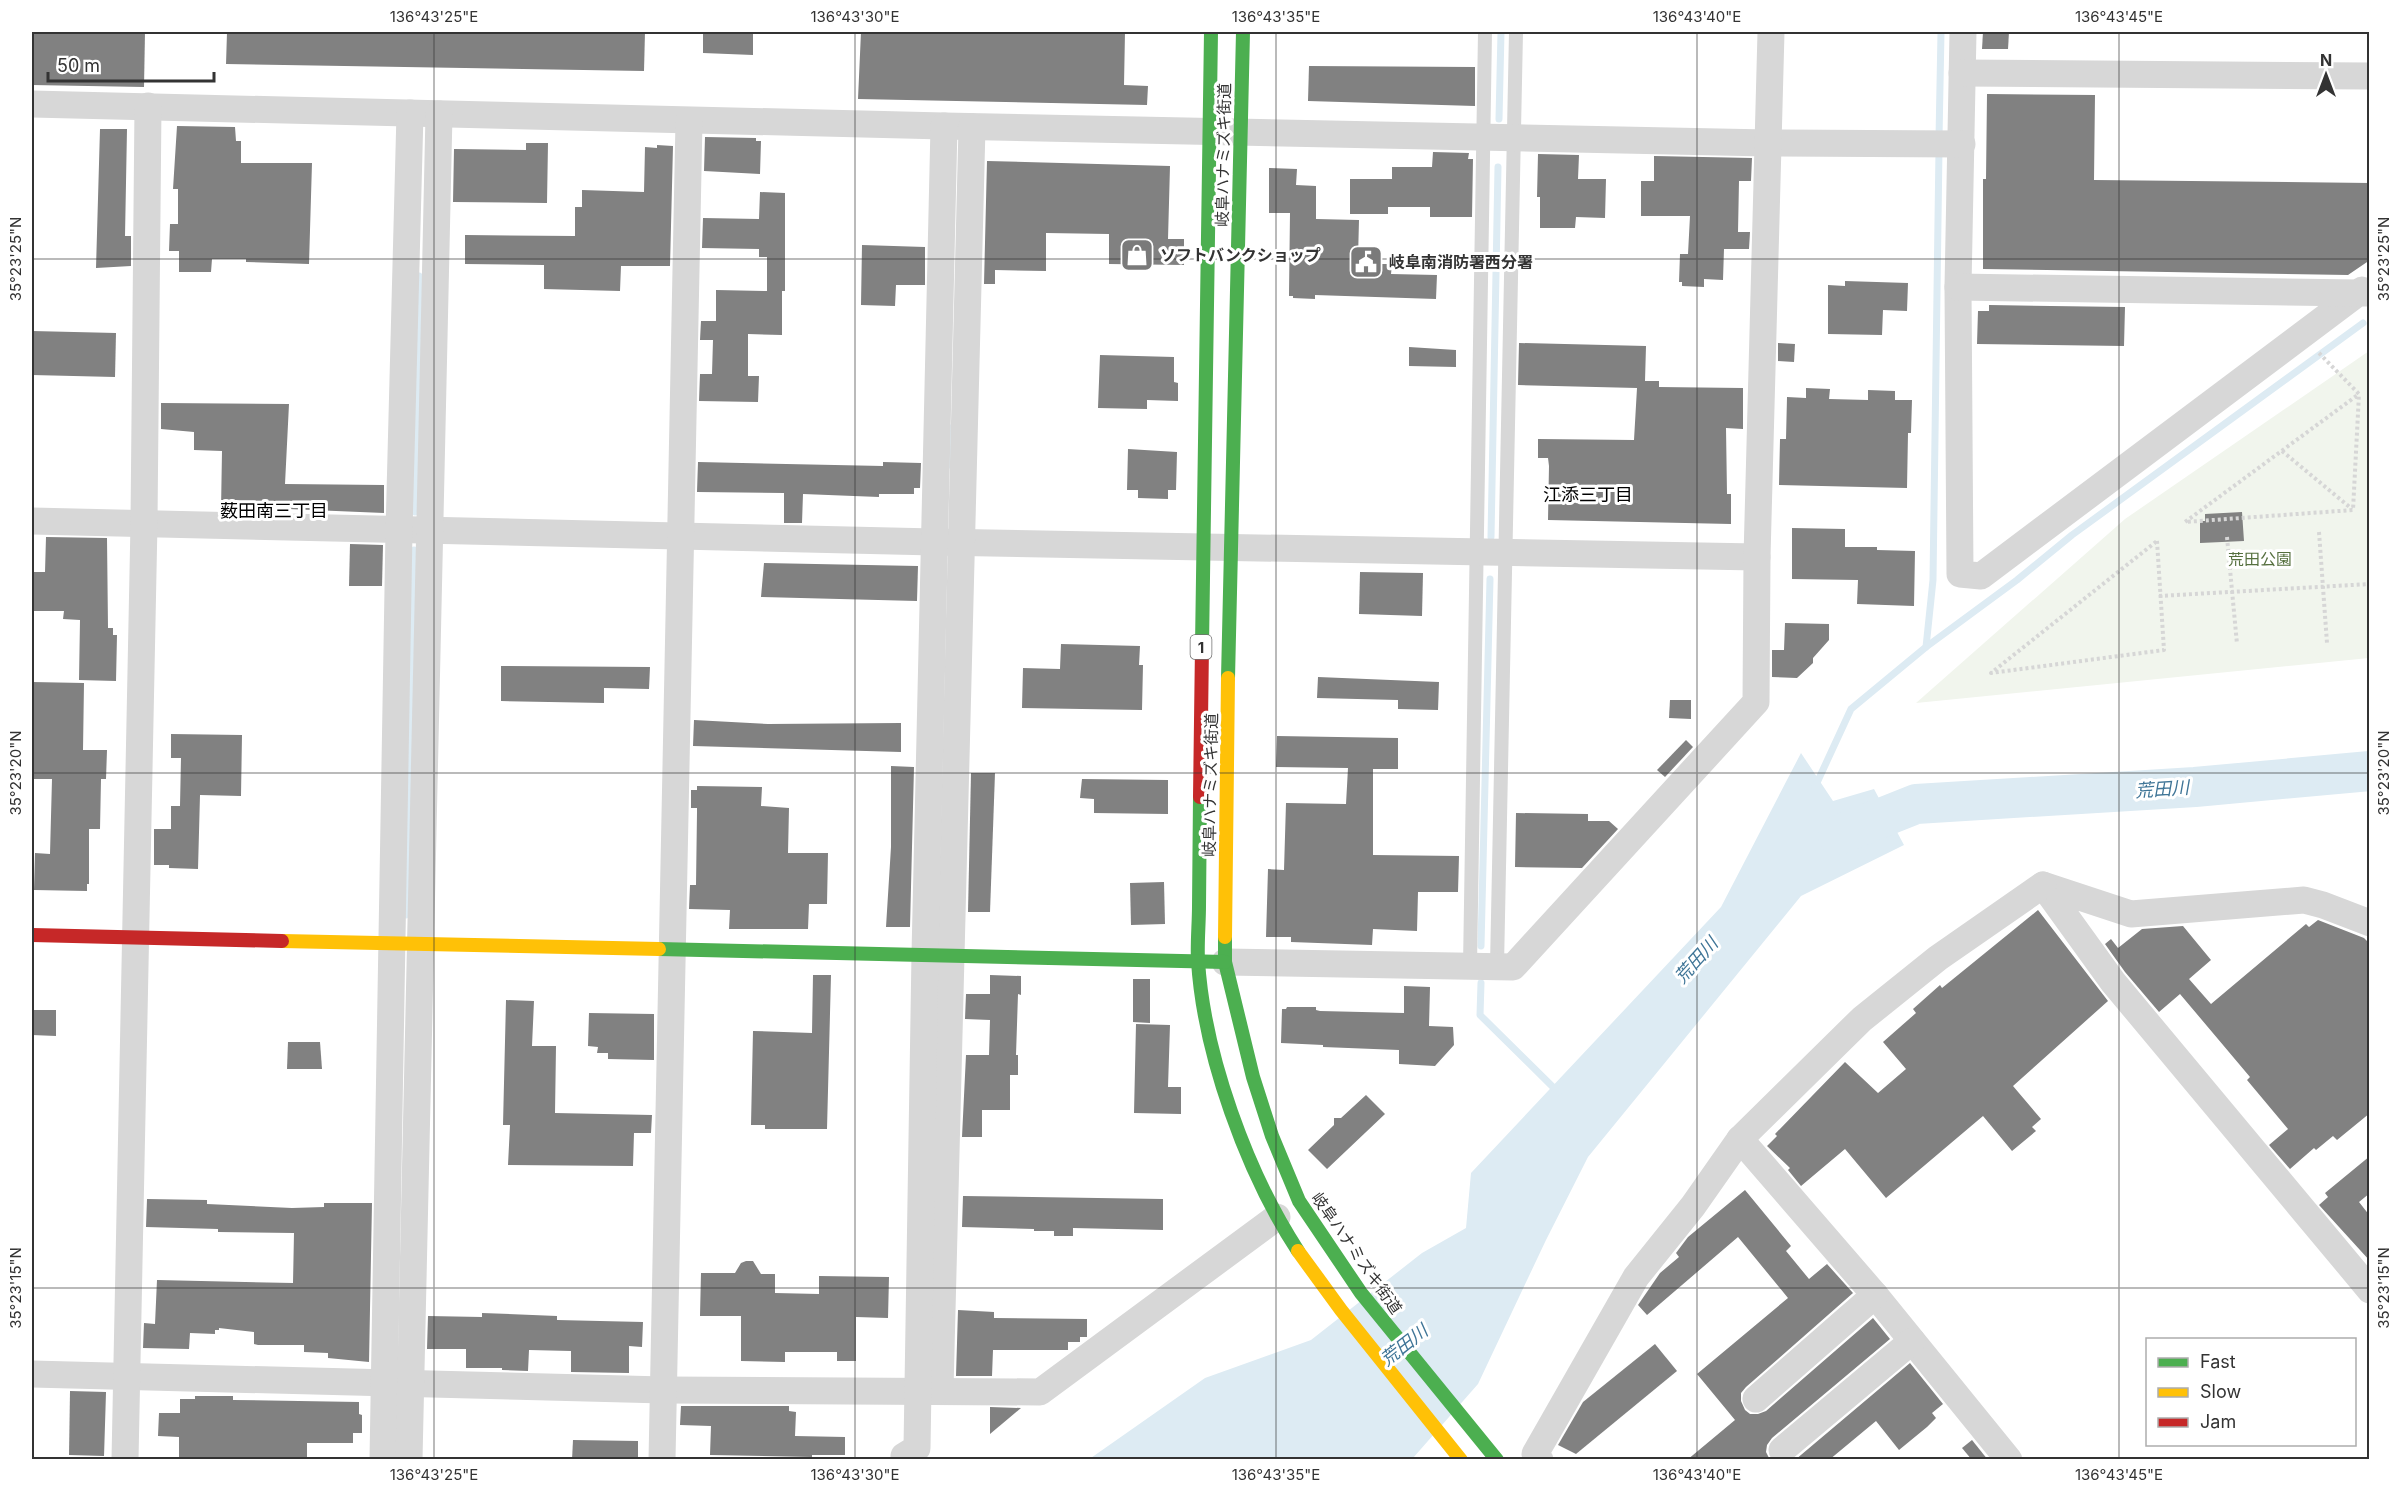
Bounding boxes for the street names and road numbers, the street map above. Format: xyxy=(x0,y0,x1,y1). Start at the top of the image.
street label: 岐阜ハナミズキ街道 xyxy=(1212,83,1234,227)
road number: 1 xyxy=(1190,635,1212,659)
street label: 岐阜ハナミズキ街道 xyxy=(1199,713,1221,857)
street label: 岐阜ハナミズキ街道 xyxy=(1308,1188,1406,1318)

